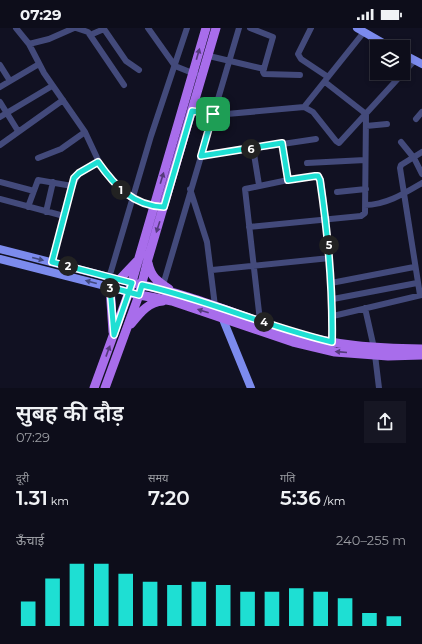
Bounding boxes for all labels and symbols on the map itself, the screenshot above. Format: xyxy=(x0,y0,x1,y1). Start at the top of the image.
one-way arrow xyxy=(195,47,201,59)
pin xyxy=(196,97,230,131)
pin: 6 xyxy=(241,139,261,159)
one-way arrow xyxy=(159,172,165,184)
pin: 1 xyxy=(111,180,131,200)
one-way arrow xyxy=(155,221,161,233)
pin: 5 xyxy=(319,235,339,255)
one-way arrow xyxy=(32,256,44,262)
pin: 2 xyxy=(58,256,78,276)
pin: 3 xyxy=(100,278,120,298)
one-way arrow xyxy=(85,279,98,285)
one-way arrow xyxy=(197,308,209,314)
pin: 4 xyxy=(254,312,274,332)
one-way arrow xyxy=(105,345,111,357)
one-way arrow xyxy=(335,349,347,356)

